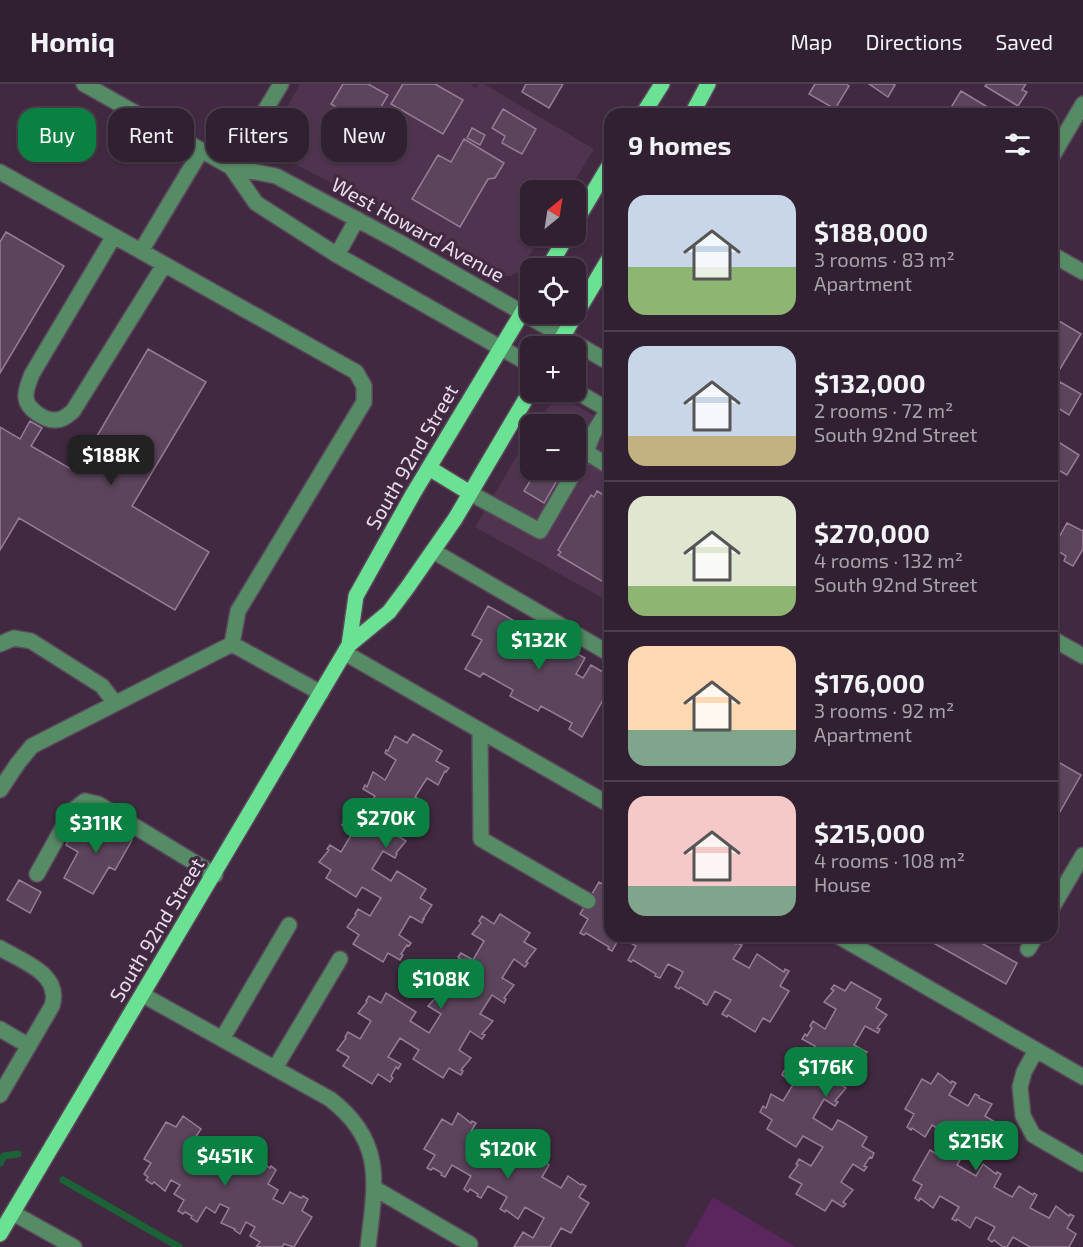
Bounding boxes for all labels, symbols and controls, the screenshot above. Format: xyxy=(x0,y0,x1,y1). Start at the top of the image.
text: Homiq xyxy=(30,24,115,58)
text: Map xyxy=(790,29,833,54)
text: Directions xyxy=(866,29,962,54)
text: Saved xyxy=(995,29,1053,54)
chip: Buy xyxy=(18,108,96,162)
chip: Rent xyxy=(108,108,194,162)
chip: Filters xyxy=(206,108,309,162)
chip: New xyxy=(321,108,407,162)
icon: filters xyxy=(1001,128,1034,161)
text: 9 homes xyxy=(628,129,731,160)
street label: West Howard Avenue xyxy=(328,172,509,287)
north arrow xyxy=(520,180,586,246)
map controls xyxy=(520,180,586,480)
text: $188,000 xyxy=(814,216,928,247)
icon: home xyxy=(676,219,748,291)
text: 3 rooms · 83 m² xyxy=(814,247,955,271)
button: locate xyxy=(520,258,586,324)
text: Apartment xyxy=(814,271,912,295)
button: + xyxy=(520,336,586,402)
text: $132,000 xyxy=(814,367,926,398)
icon: home xyxy=(676,370,748,442)
street label: South 92nd Street xyxy=(360,379,463,533)
text: 2 rooms · 72 m² xyxy=(814,398,953,422)
button: − xyxy=(520,414,586,480)
text: South 92nd Street xyxy=(814,422,977,446)
pin: $188K xyxy=(69,435,153,486)
text: $188K xyxy=(82,442,140,466)
text: $270,000 xyxy=(814,517,930,548)
icon: home xyxy=(676,520,748,592)
text: 4 rooms · 132 m² xyxy=(814,548,963,572)
text: South 92nd Street xyxy=(814,572,977,596)
pin: $132K xyxy=(497,620,581,671)
text: $132K xyxy=(511,627,567,651)
text: $176,000 xyxy=(814,667,925,698)
icon: home xyxy=(676,670,748,742)
text: 3 rooms · 92 m² xyxy=(814,698,954,722)
text: Apartment xyxy=(814,722,912,746)
pin: $270K xyxy=(344,798,428,849)
pin: $311K xyxy=(54,803,138,854)
text: $270K xyxy=(356,805,416,829)
text: $311K xyxy=(70,810,122,834)
text: $215,000 xyxy=(814,817,925,848)
icon: home xyxy=(676,820,748,892)
text: 4 rooms · 108 m² xyxy=(814,848,965,872)
street label: South 92nd Street xyxy=(104,853,209,1006)
text: House xyxy=(814,872,871,896)
pin: $108K xyxy=(399,959,483,1010)
text: $108K xyxy=(412,966,470,990)
pin: $176K xyxy=(784,1047,868,1098)
text: $176K xyxy=(798,1054,854,1078)
pin: $215K xyxy=(934,1121,1018,1172)
text: $215K xyxy=(948,1128,1004,1152)
pin: $120K xyxy=(466,1129,550,1180)
pin: $451K xyxy=(183,1136,267,1187)
text: $120K xyxy=(479,1136,537,1160)
text: $451K xyxy=(197,1143,253,1167)

